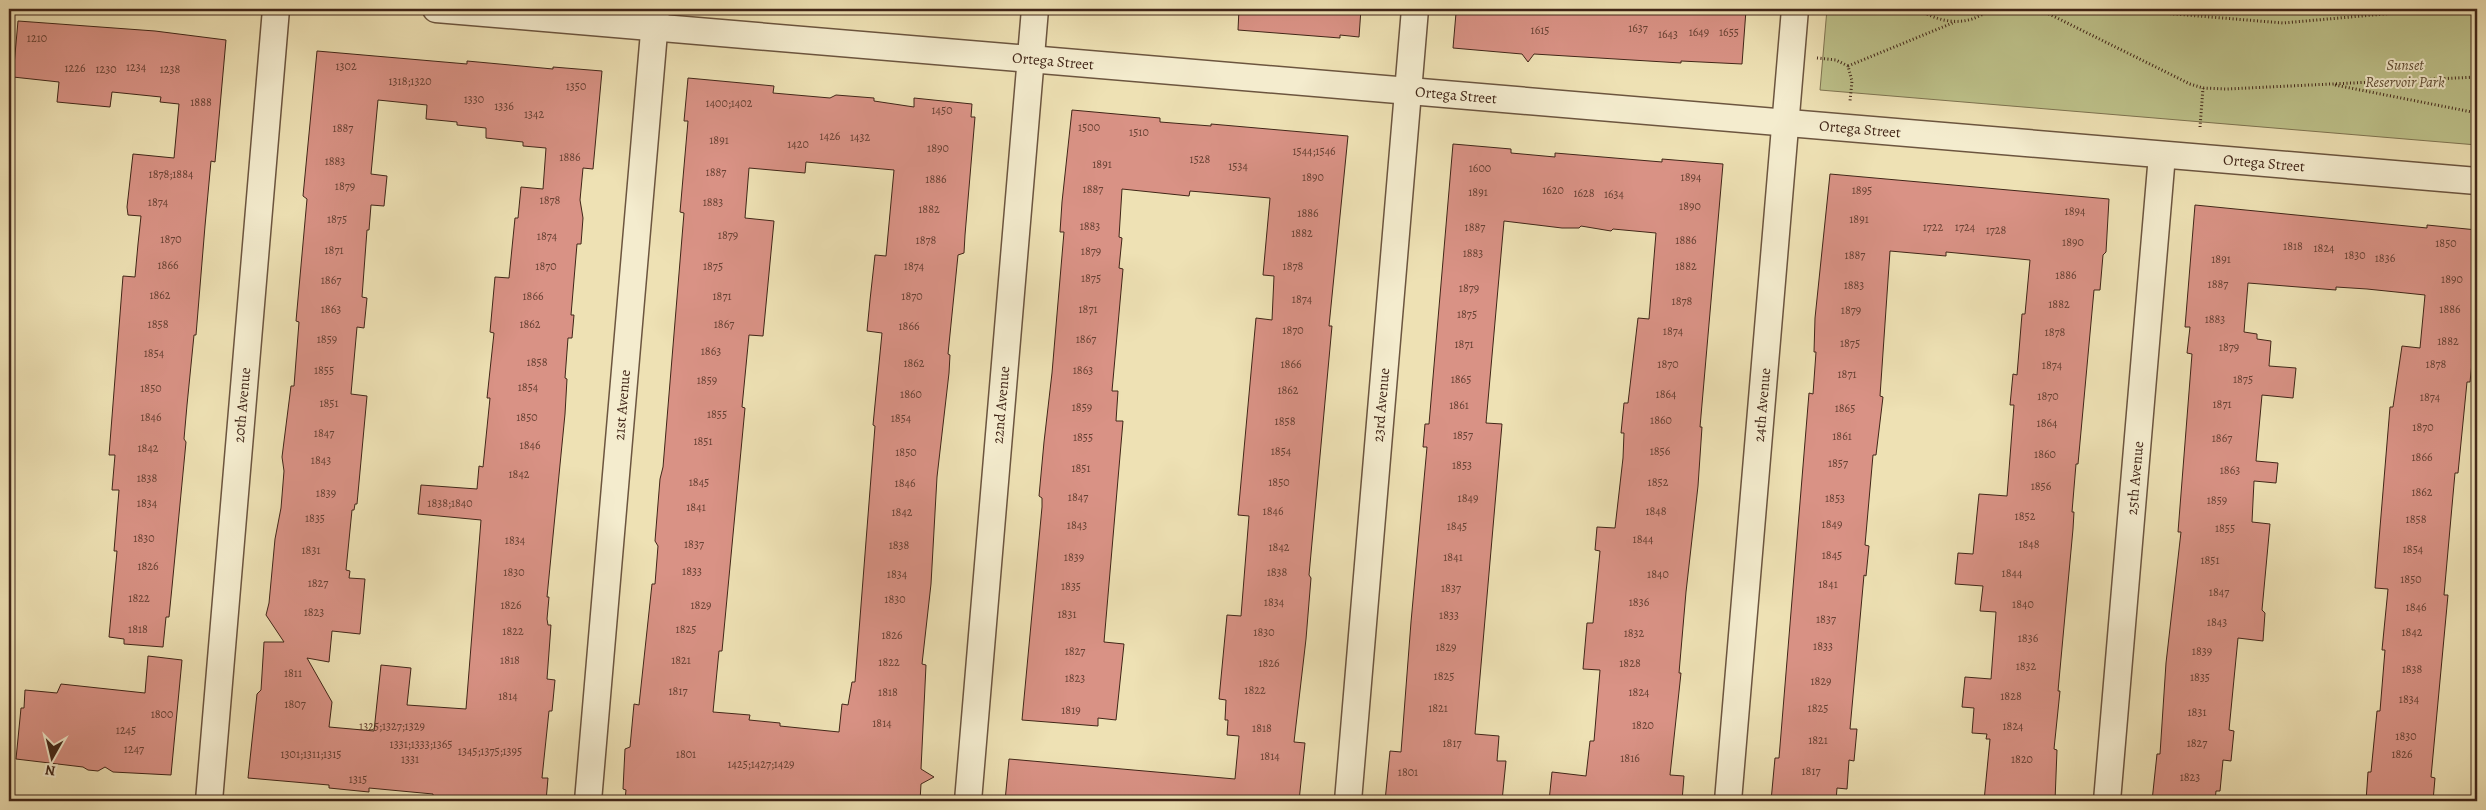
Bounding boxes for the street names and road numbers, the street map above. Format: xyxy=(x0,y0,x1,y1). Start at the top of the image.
street label: Ortega Street xyxy=(1011,47,1095,75)
street label: Ortega Street xyxy=(1414,81,1498,109)
street label: Ortega Street xyxy=(1818,115,1902,143)
street label: Ortega Street xyxy=(2222,149,2306,177)
street label: 22nd Avenue xyxy=(988,365,1014,445)
street label: 20th Avenue xyxy=(229,366,255,444)
street label: 23rd Avenue xyxy=(1368,367,1394,443)
street label: 24th Avenue xyxy=(1749,367,1775,443)
street label: 21st Avenue xyxy=(609,369,635,441)
street label: 25th Avenue xyxy=(2122,440,2148,516)

